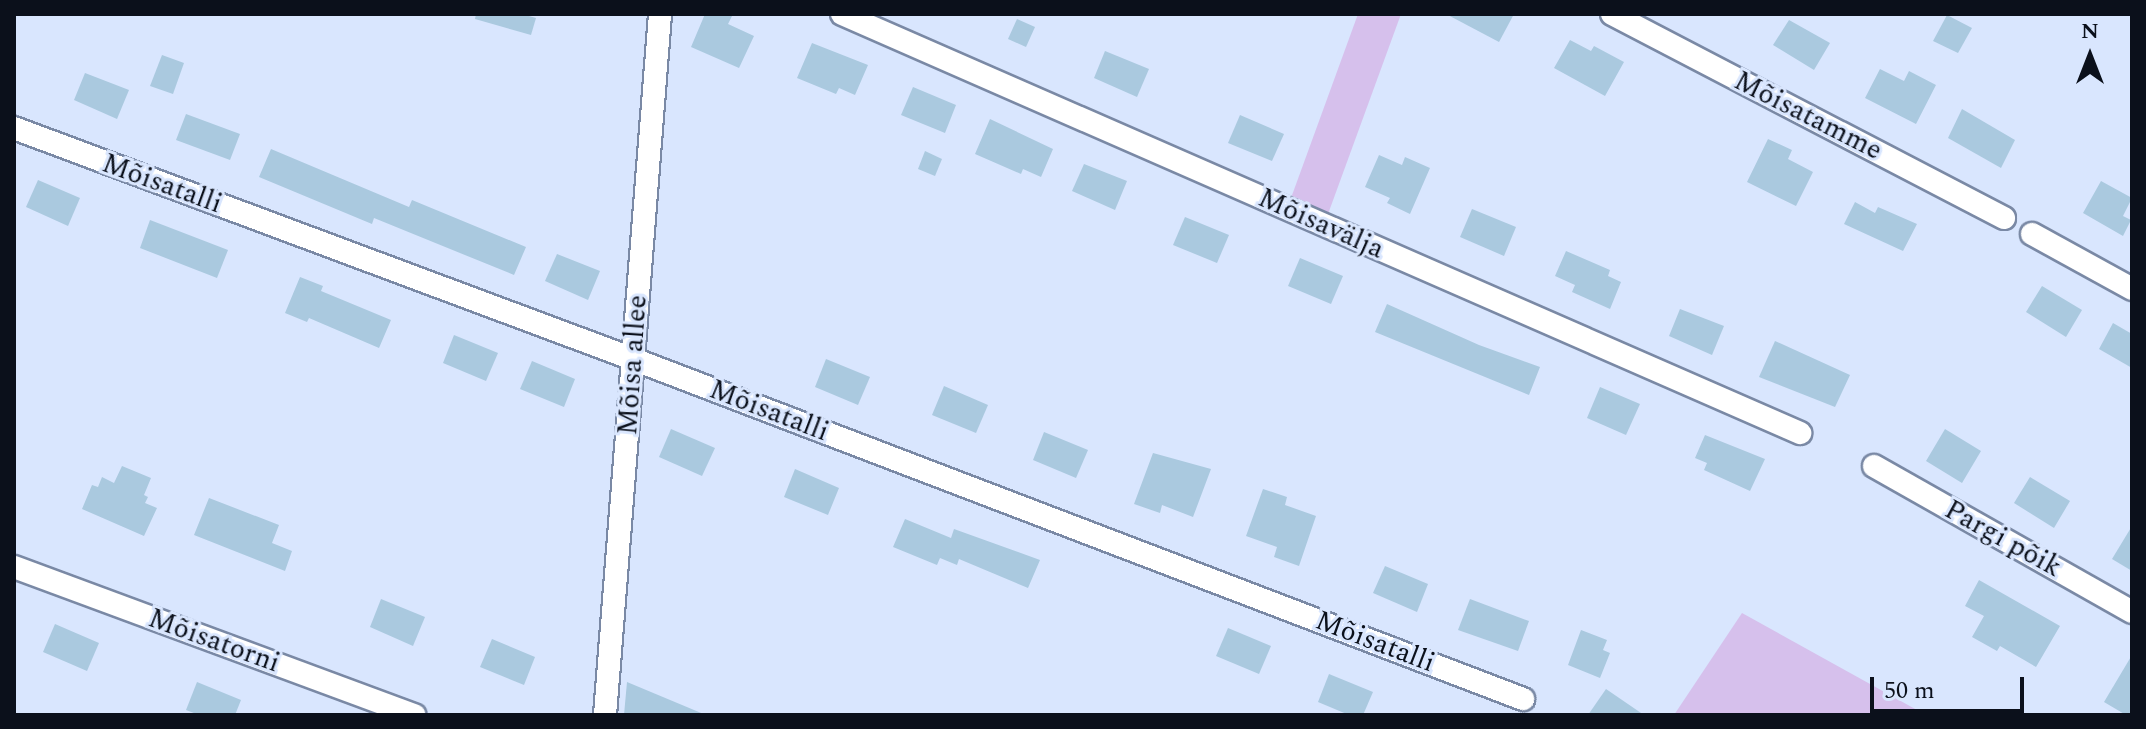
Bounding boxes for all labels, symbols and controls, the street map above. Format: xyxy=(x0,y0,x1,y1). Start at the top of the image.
text: N xyxy=(2081,15,2099,48)
north arrow xyxy=(2050,16,2130,96)
street label: Mõisatamme xyxy=(1728,64,1888,168)
street label: Mõisatalli xyxy=(97,147,227,221)
street label: Mõisavälja xyxy=(1253,181,1389,267)
street label: Mõisa allee xyxy=(611,294,655,436)
street label: Mõisatalli xyxy=(705,373,833,449)
street label: Pargi põik xyxy=(1939,493,2067,585)
street label: Mõisatorni xyxy=(144,602,284,680)
street label: Mõisatalli xyxy=(1311,604,1439,680)
scale bar xyxy=(1874,661,2028,711)
text: 50 m xyxy=(1884,673,1935,709)

